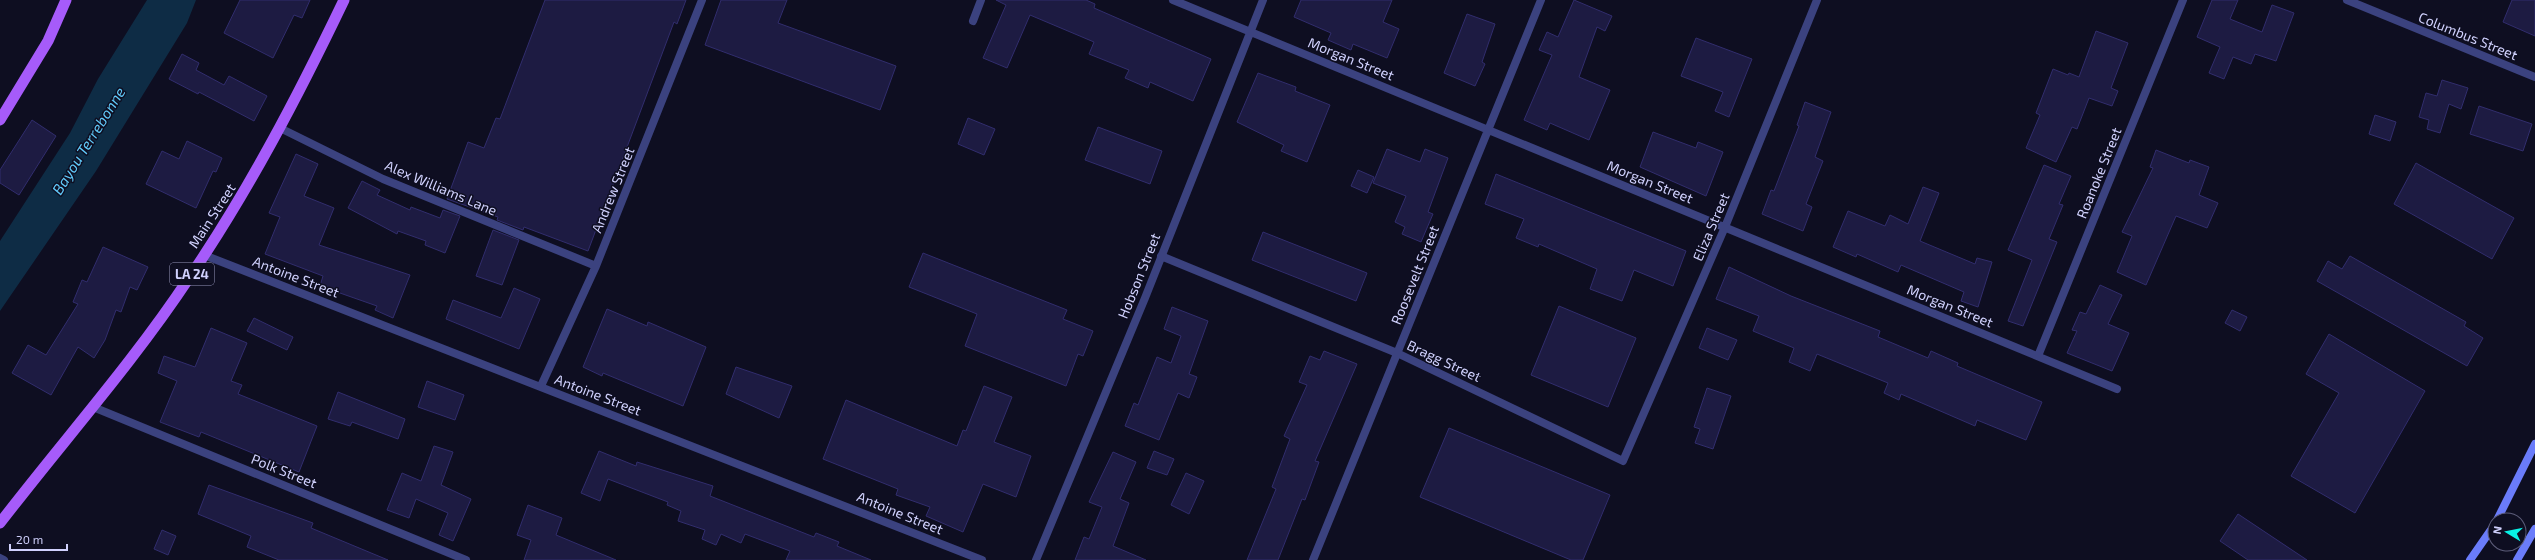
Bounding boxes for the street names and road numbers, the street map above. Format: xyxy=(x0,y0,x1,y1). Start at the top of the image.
street label: Columbus Street xyxy=(2416,8,2520,63)
street label: Morgan Street xyxy=(1306,34,1397,84)
street label: Roanoke Street xyxy=(2073,125,2125,221)
street label: Andrew Street xyxy=(588,144,637,235)
street label: Alex Williams Lane xyxy=(383,156,500,219)
street label: Morgan Street xyxy=(1605,157,1696,207)
street label: Main Street xyxy=(184,180,239,251)
street label: Eliza Street xyxy=(1689,190,1732,263)
street label: Roosevelt Street xyxy=(1387,223,1442,327)
street label: Hobson Street xyxy=(1114,231,1163,321)
street label: Antoine Street xyxy=(251,252,342,301)
road number: LA 24 xyxy=(170,263,214,285)
street label: Morgan Street xyxy=(1905,281,1996,331)
street label: Bragg Street xyxy=(1405,336,1484,385)
street label: Antoine Street xyxy=(553,370,644,419)
street label: Polk Street xyxy=(249,450,320,491)
street label: Antoine Street xyxy=(855,488,946,538)

